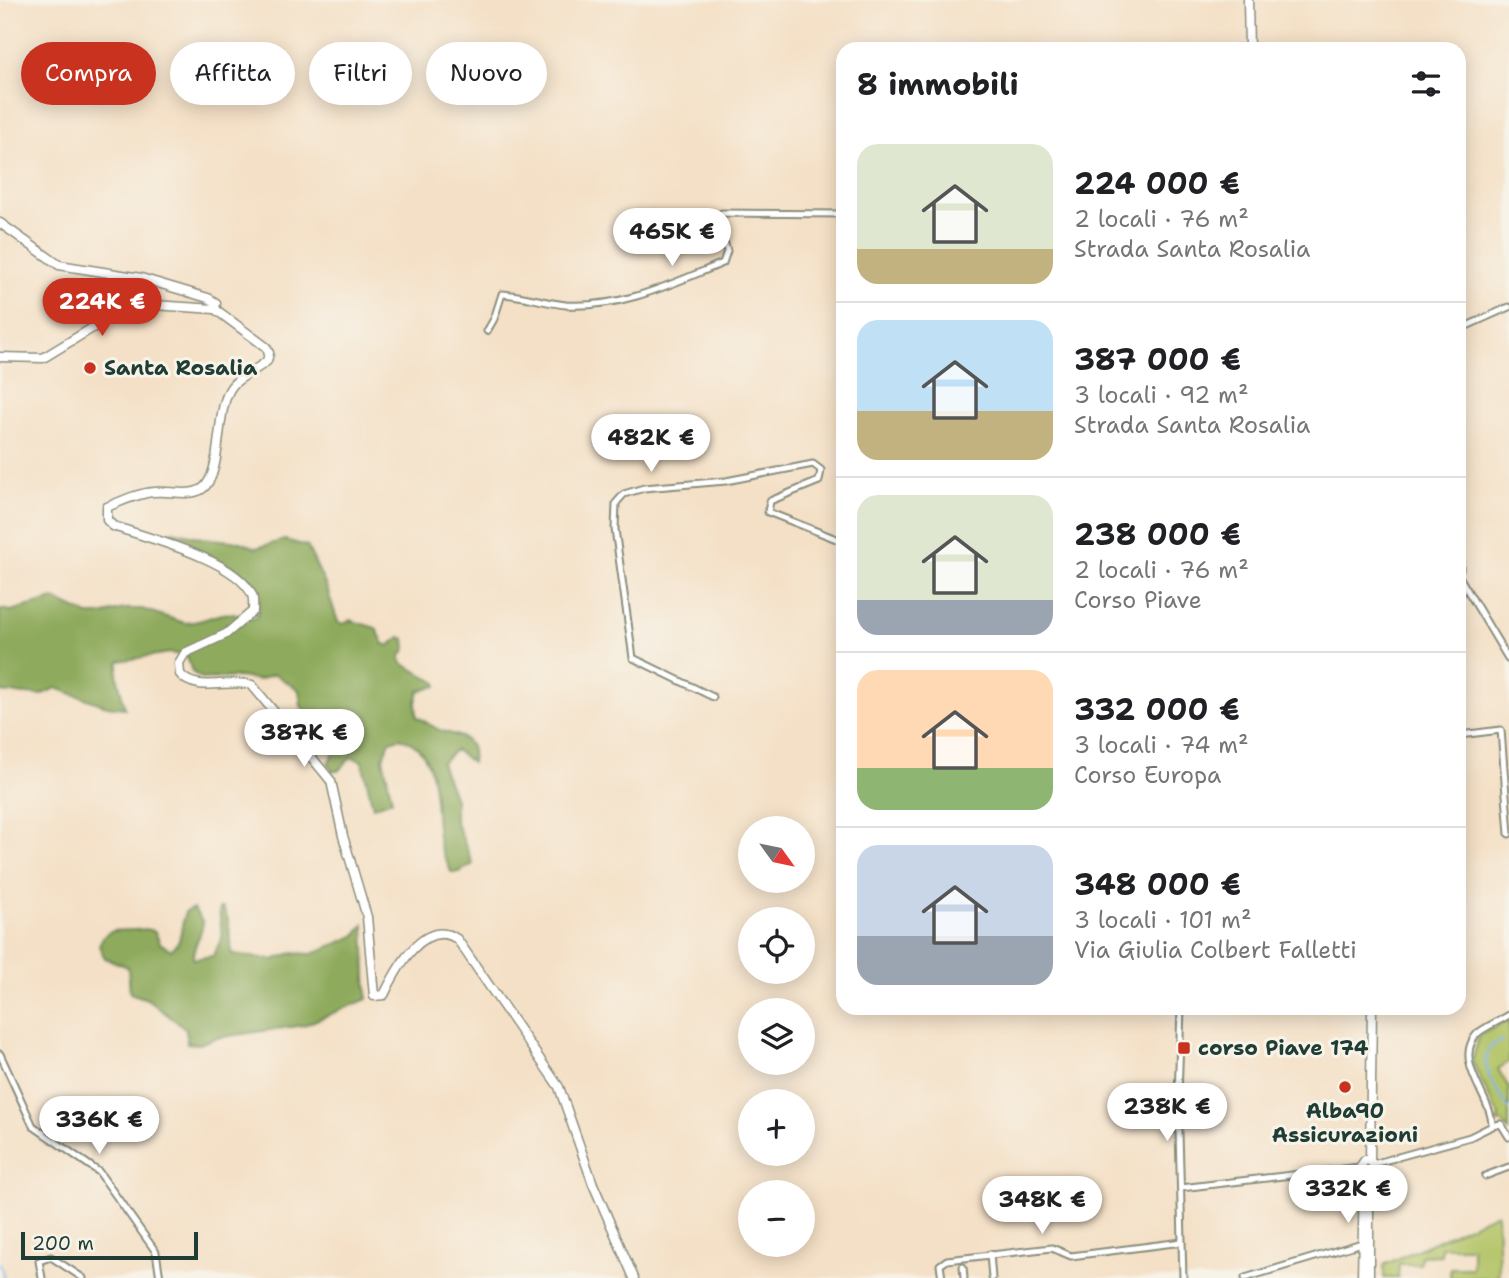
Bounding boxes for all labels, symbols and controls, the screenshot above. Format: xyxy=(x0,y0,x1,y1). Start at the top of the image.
chip: Compra xyxy=(21,42,156,105)
chip: Affitta xyxy=(170,42,295,105)
chip: Filtri xyxy=(309,42,412,105)
chip: Nuovo xyxy=(426,42,547,105)
text: 8 immobili xyxy=(857,64,1019,105)
icon: filters xyxy=(1407,65,1445,103)
text: 224 000 € xyxy=(1074,163,1240,204)
icon: home xyxy=(913,172,997,256)
text: 2 locali · 76 m² xyxy=(1074,204,1249,234)
pin: 465K € xyxy=(615,208,729,268)
text: 465K € xyxy=(629,216,715,246)
text: Strada Santa Rosalia xyxy=(1074,234,1310,264)
pin: 224K € xyxy=(45,278,159,338)
text: 224K € xyxy=(59,286,145,316)
text: 387 000 € xyxy=(1074,339,1241,380)
icon: home xyxy=(913,348,997,432)
place label: Santa Rosalia xyxy=(104,354,258,382)
marker: Santa Rosalia xyxy=(82,360,98,376)
text: 3 locali · 92 m² xyxy=(1074,380,1249,410)
text: Strada Santa Rosalia xyxy=(1074,410,1310,440)
pin: 482K € xyxy=(594,414,708,474)
text: 482K € xyxy=(607,422,695,452)
text: 238 000 € xyxy=(1074,514,1241,555)
icon: home xyxy=(913,523,997,607)
text: 2 locali · 76 m² xyxy=(1074,555,1249,585)
text: Corso Piave xyxy=(1074,585,1202,615)
text: 332 000 € xyxy=(1074,689,1240,730)
icon: home xyxy=(913,698,997,782)
pin: 387K € xyxy=(247,710,361,769)
text: 387K € xyxy=(260,717,348,747)
text: 3 locali · 74 m² xyxy=(1074,730,1249,760)
text: Corso Europa xyxy=(1074,760,1221,790)
north arrow xyxy=(738,816,816,892)
map controls xyxy=(738,816,815,1257)
text: 348 000 € xyxy=(1074,864,1241,905)
icon: home xyxy=(913,873,997,957)
text: 3 locali · 101 m² xyxy=(1074,905,1251,935)
button: locate xyxy=(738,907,815,984)
text: Via Giulia Colbert Falletti xyxy=(1074,935,1357,965)
button: layers xyxy=(738,998,815,1075)
place label: corso Piave 174 xyxy=(1198,1034,1369,1062)
marker: corso Piave 174 xyxy=(1176,1040,1192,1056)
marker: Alba90 Assicurazioni xyxy=(1337,1079,1353,1095)
pin: 238K € xyxy=(1110,1084,1224,1143)
button: + xyxy=(738,1089,815,1166)
text: 238K € xyxy=(1123,1091,1211,1121)
pin: 336K € xyxy=(42,1096,156,1156)
place label: Alba90 Assicurazioni xyxy=(1272,1097,1418,1149)
text: 336K € xyxy=(55,1104,143,1134)
pin: 332K € xyxy=(1291,1166,1405,1225)
text: 332K € xyxy=(1305,1173,1391,1203)
pin: 348K € xyxy=(985,1176,1099,1236)
button: − xyxy=(738,1180,815,1257)
text: 348K € xyxy=(998,1184,1086,1214)
scale bar xyxy=(21,1229,198,1261)
text: 200 m xyxy=(32,1231,94,1256)

